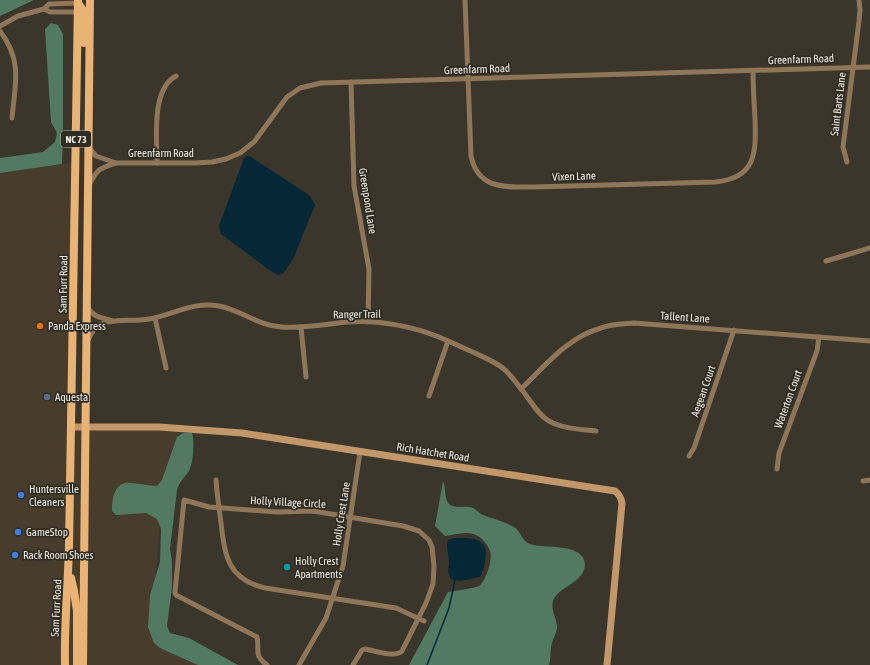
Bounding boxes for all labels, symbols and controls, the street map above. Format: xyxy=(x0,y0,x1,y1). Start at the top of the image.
street label: Greenfarm Road xyxy=(768,52,834,66)
street label: Greenfarm Road xyxy=(444,62,510,76)
street label: Saint Barts Lane xyxy=(828,72,848,136)
road number: NC 73 xyxy=(61,131,91,147)
street label: Greenfarm Road xyxy=(128,147,194,159)
street label: Greenpond Lane xyxy=(357,167,379,235)
street label: Vixen Lane xyxy=(552,169,596,183)
street label: Sam Furr Road xyxy=(56,255,70,313)
street label: Ranger Trail xyxy=(333,308,381,320)
street label: Tallent Lane xyxy=(660,309,710,325)
place label: Panda Express xyxy=(48,320,106,332)
marker: Panda Express xyxy=(35,321,45,331)
street label: Aegean Court xyxy=(689,364,717,418)
street label: Waterton Court xyxy=(772,368,804,430)
place label: Aquesta xyxy=(55,391,88,403)
marker: Aquesta xyxy=(42,392,52,402)
street label: Rich Hatchet Road xyxy=(396,440,470,464)
street label: Holly Crest Lane xyxy=(330,481,352,547)
place label: Huntersville Cleaners xyxy=(29,483,79,508)
marker: Huntersville Cleaners xyxy=(16,490,26,500)
street label: Holly Village Circle xyxy=(250,494,326,510)
place label: GameStop xyxy=(26,526,68,538)
marker: GameStop xyxy=(13,527,23,537)
place label: Rack Room Shoes xyxy=(23,549,93,561)
marker: Rack Room Shoes xyxy=(10,550,20,560)
place label: Holly Crest Apartments xyxy=(295,555,342,580)
marker: Holly Crest Apartments xyxy=(282,562,292,572)
street label: Sam Furr Road xyxy=(48,579,64,637)

